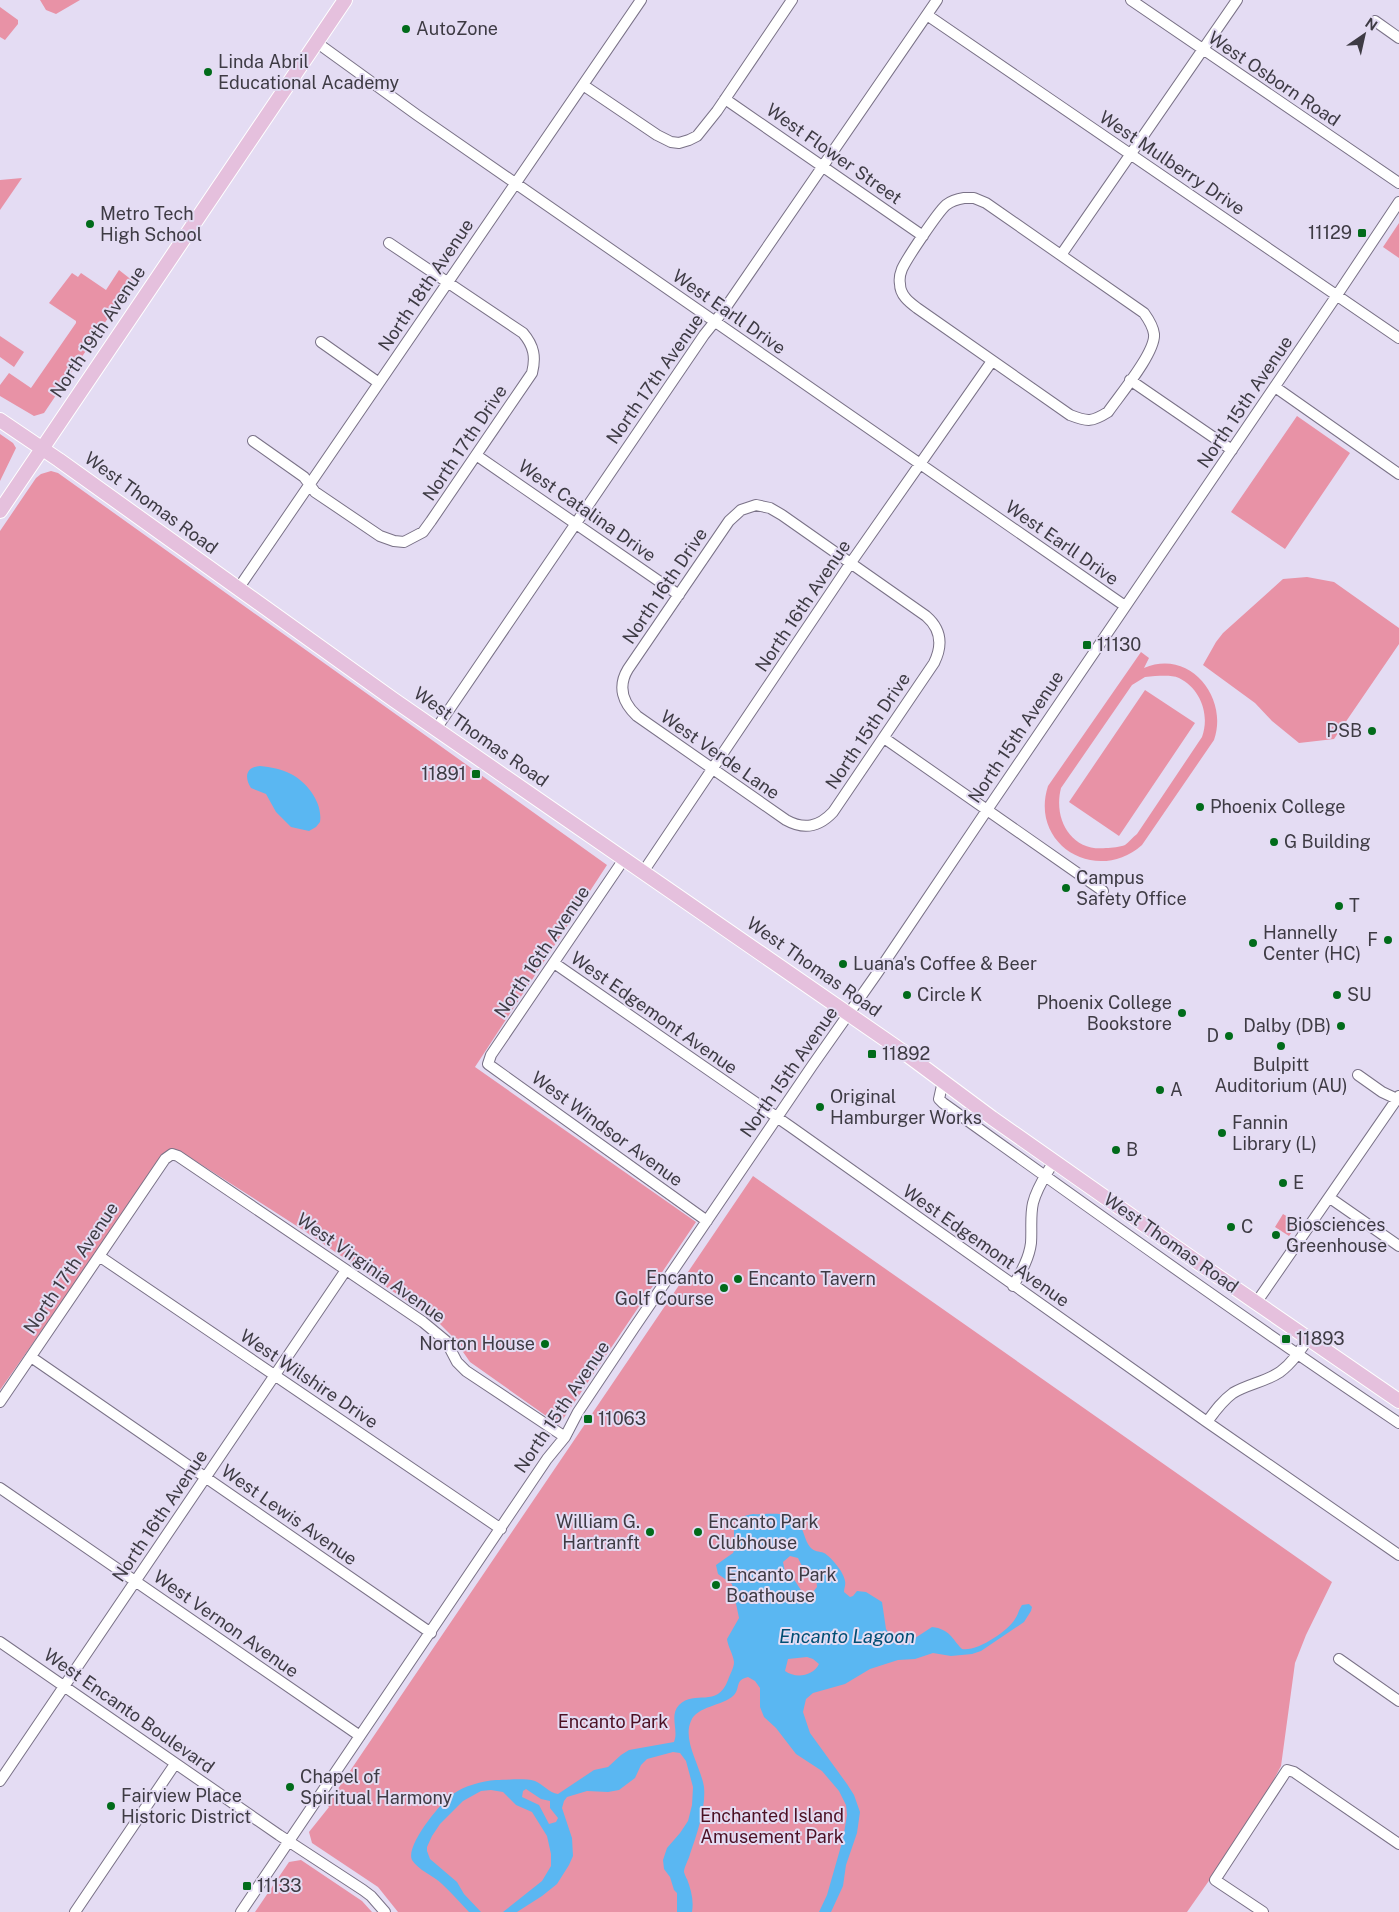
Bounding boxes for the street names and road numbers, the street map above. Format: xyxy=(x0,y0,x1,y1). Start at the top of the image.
street label: West Osborn Road xyxy=(1204,27,1344,130)
street label: West Flower Street xyxy=(763,99,906,208)
street label: West Mulberry Drive xyxy=(1096,106,1249,219)
street label: North 18th Avenue xyxy=(374,215,478,355)
street label: North 19th Avenue xyxy=(46,262,149,402)
street label: West Earll Drive xyxy=(669,265,790,358)
street label: North 17th Avenue xyxy=(602,310,707,448)
street label: North 15th Avenue xyxy=(1193,332,1297,472)
street label: North 17th Drive xyxy=(418,381,511,505)
street label: West Thomas Road xyxy=(81,447,222,558)
street label: West Catalina Drive xyxy=(514,455,660,566)
street label: West Earll Drive xyxy=(1002,496,1123,589)
street label: North 16th Drive xyxy=(618,524,711,648)
street label: North 16th Avenue xyxy=(751,536,854,676)
street label: North 15th Avenue xyxy=(964,667,1068,807)
street label: North 15th Drive xyxy=(821,669,914,793)
street label: West Thomas Road xyxy=(410,682,553,791)
street label: West Verde Lane xyxy=(657,706,784,804)
street label: North 16th Avenue xyxy=(490,882,593,1022)
street label: West Thomas Road xyxy=(743,912,886,1021)
street label: West Edgemont Avenue xyxy=(567,947,742,1078)
street label: North 15th Avenue xyxy=(736,1002,842,1141)
street label: West Windsor Avenue xyxy=(528,1067,687,1191)
street label: West Edgemont Avenue xyxy=(899,1180,1074,1311)
street label: West Thomas Road xyxy=(1100,1188,1243,1297)
street label: North 17th Avenue xyxy=(19,1198,122,1337)
street label: West Virginia Avenue xyxy=(293,1208,450,1327)
street label: West Wilshire Drive xyxy=(236,1325,382,1433)
street label: North 15th Avenue xyxy=(510,1337,614,1477)
street label: North 16th Avenue xyxy=(108,1446,211,1586)
street label: West Lewis Avenue xyxy=(217,1460,361,1569)
street label: West Vernon Avenue xyxy=(150,1566,303,1682)
street label: West Encanto Boulevard xyxy=(40,1644,219,1777)

